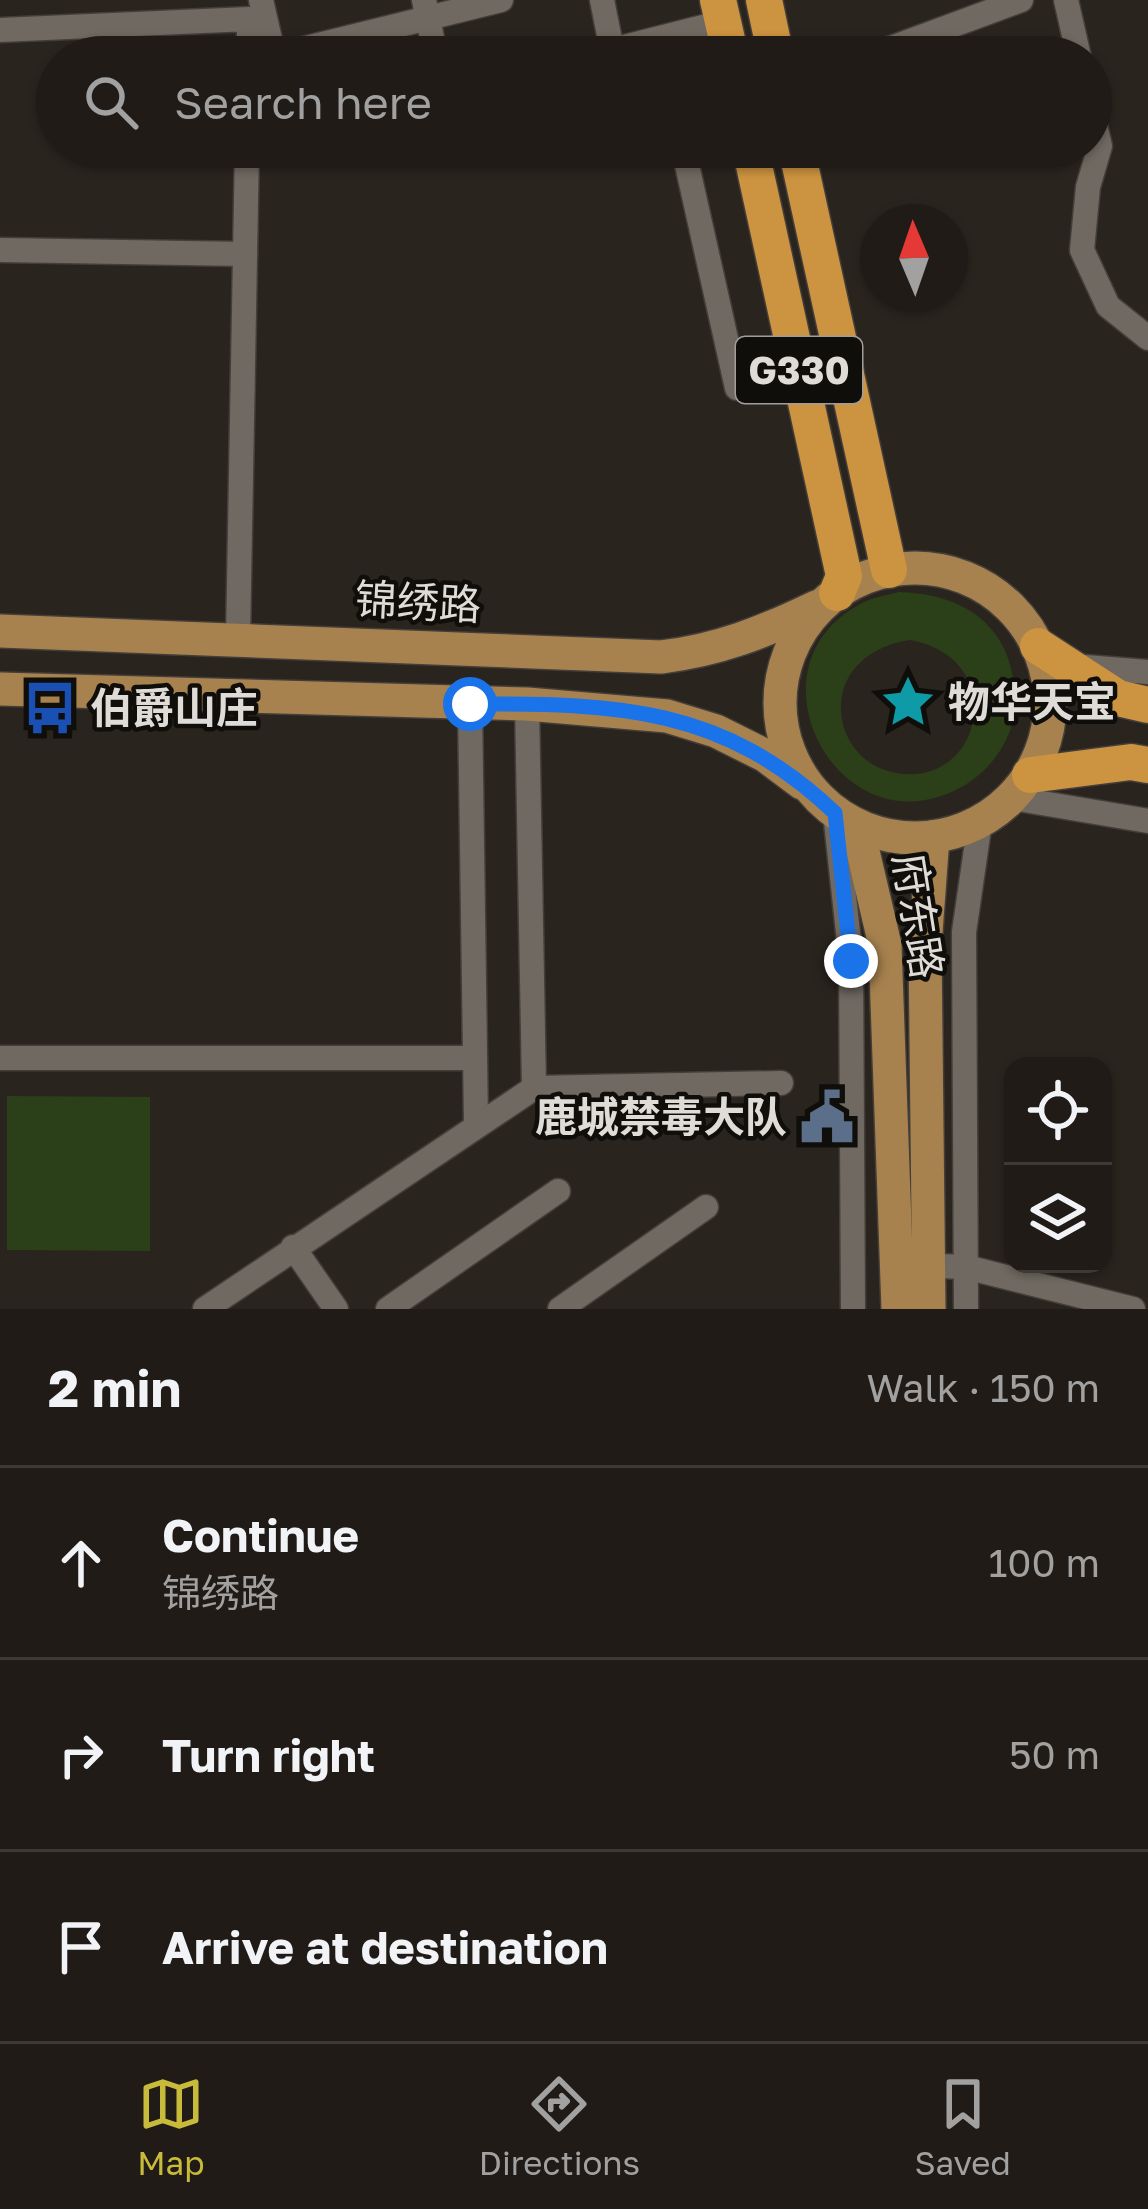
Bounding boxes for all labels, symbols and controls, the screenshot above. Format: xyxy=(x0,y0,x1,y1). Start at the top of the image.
search box xyxy=(36,36,1112,168)
icon: search xyxy=(78,69,144,135)
text: Search here xyxy=(174,75,432,129)
north arrow xyxy=(860,204,968,312)
road number: G330 xyxy=(736,337,862,403)
street label: 锦绣路 xyxy=(354,573,482,629)
place icon: 物华天宝 xyxy=(879,673,937,731)
place label: 物华天宝 xyxy=(948,676,1116,726)
route start xyxy=(443,677,497,731)
bus stop icon: 伯爵山庄 xyxy=(21,679,79,737)
place label: 伯爵山庄 xyxy=(90,682,258,732)
street label: 府东路 xyxy=(884,850,954,982)
route end xyxy=(824,934,878,988)
map controls xyxy=(1004,1057,1112,1273)
button: locate xyxy=(1004,1057,1112,1165)
public building icon: 鹿城禁毒大队 xyxy=(798,1088,856,1146)
place label: 鹿城禁毒大队 xyxy=(535,1091,787,1141)
button: layers xyxy=(1004,1165,1112,1273)
text: 2 min xyxy=(48,1357,181,1418)
text: Walk · 150 m xyxy=(866,1364,1100,1411)
text: Continue xyxy=(162,1508,359,1562)
icon: ahead xyxy=(48,1530,114,1596)
text: 100 m xyxy=(988,1539,1100,1586)
text: 锦绣路 xyxy=(162,1569,279,1616)
icon: right xyxy=(48,1722,114,1788)
text: Turn right xyxy=(162,1728,375,1782)
text: 50 m xyxy=(1009,1731,1100,1778)
icon: arrive xyxy=(48,1914,114,1980)
text: Arrive at destination xyxy=(162,1920,608,1974)
tab: Map xyxy=(137,2071,205,2182)
tab: Directions xyxy=(479,2071,640,2182)
tab: Saved xyxy=(914,2071,1011,2182)

